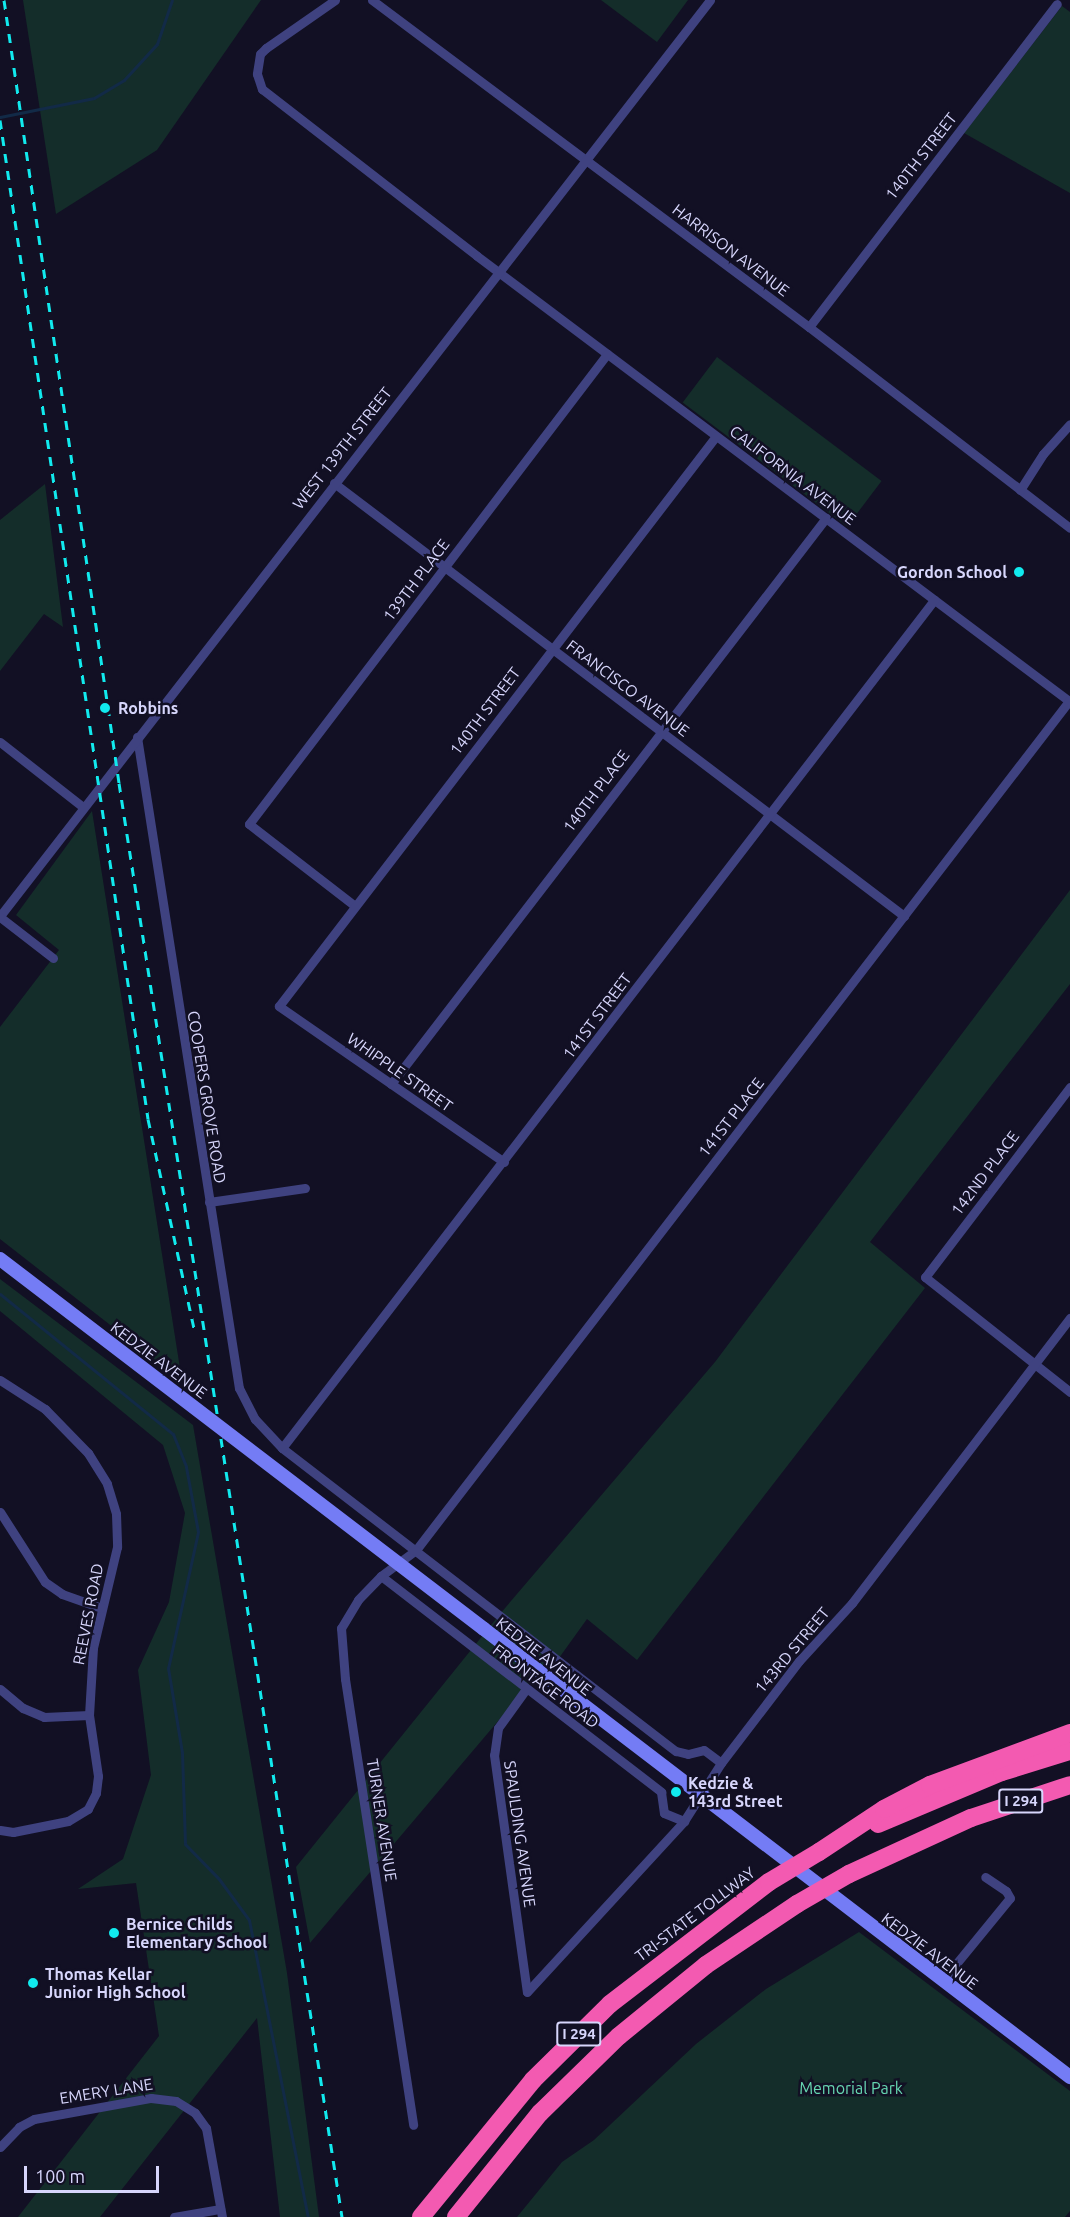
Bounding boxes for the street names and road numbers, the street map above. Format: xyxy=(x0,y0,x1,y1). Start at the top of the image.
street label: 140TH STREET xyxy=(881,109,961,203)
street label: HARRISON AVENUE xyxy=(669,200,793,300)
street label: WEST 139TH STREET xyxy=(288,383,396,513)
street label: CALIFORNIA AVENUE xyxy=(726,421,860,529)
street label: 139TH PLACE xyxy=(379,535,453,625)
street label: FRANCISCO AVENUE xyxy=(563,636,693,740)
street label: 140TH STREET xyxy=(446,663,524,759)
street label: 140TH PLACE xyxy=(559,746,633,836)
street label: 141ST STREET xyxy=(559,969,635,1063)
street label: COOPERS GROVE ROAD xyxy=(184,1009,230,1185)
street label: WHIPPLE STREET xyxy=(344,1029,456,1115)
street label: 141ST PLACE xyxy=(694,1074,768,1160)
street label: 142ND PLACE xyxy=(947,1127,1023,1219)
street label: KEDZIE AVENUE xyxy=(107,1317,211,1403)
street label: REEVES ROAD xyxy=(69,1562,107,1666)
street label: 143RD STREET xyxy=(751,1603,833,1697)
street label: KEDZIE AVENUE xyxy=(492,1613,596,1699)
street label: FRONTAGE ROAD xyxy=(489,1640,603,1732)
street label: TURNER AVENUE xyxy=(363,1757,401,1883)
street label: SPAULDING AVENUE xyxy=(500,1759,540,1909)
road number: I 294 xyxy=(997,1789,1045,1813)
street label: TRI-STATE TOLLWAY xyxy=(631,1863,759,1965)
street label: KEDZIE AVENUE xyxy=(878,1908,982,1994)
road number: I 294 xyxy=(555,2022,603,2046)
street label: EMERY LANE xyxy=(58,2074,154,2108)

